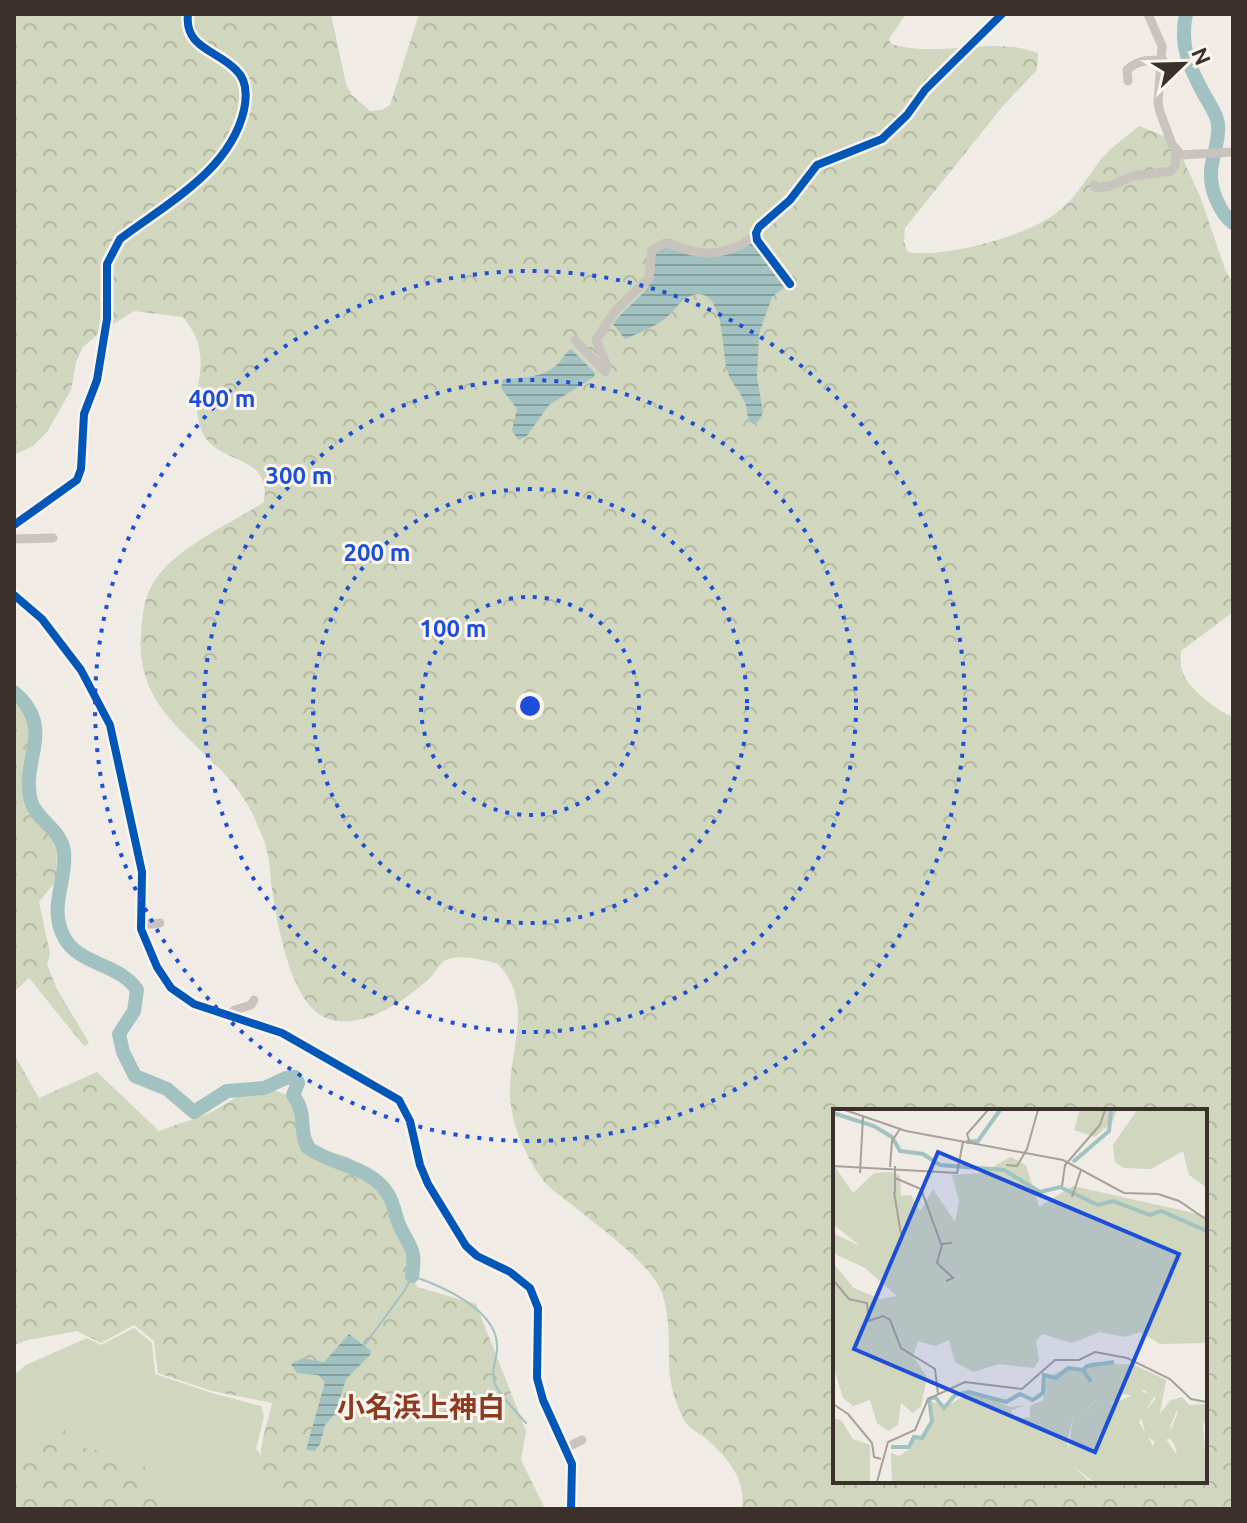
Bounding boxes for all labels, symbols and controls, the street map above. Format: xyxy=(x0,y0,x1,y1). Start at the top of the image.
north arrow xyxy=(1143,24,1223,104)
text: N xyxy=(1187,44,1217,68)
text: 400 m xyxy=(189,385,255,412)
text: 300 m xyxy=(266,462,332,489)
text: 200 m xyxy=(344,539,410,566)
text: 100 m xyxy=(420,615,486,642)
centre of rings xyxy=(516,692,544,720)
inset map xyxy=(833,1109,1207,1483)
district label: 小名浜上神白 xyxy=(337,1391,505,1422)

